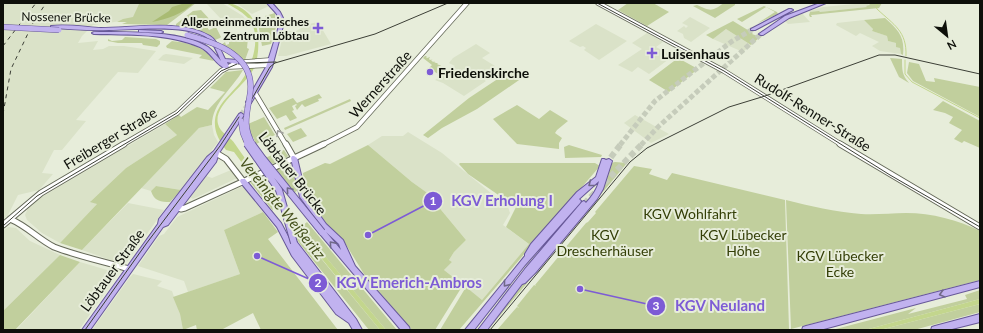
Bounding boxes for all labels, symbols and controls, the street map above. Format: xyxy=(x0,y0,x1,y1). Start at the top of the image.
street label: Nossener Brücke xyxy=(21,9,111,25)
place label: Allgemeinmedizinisches Zentrum Löbtau xyxy=(181,14,309,43)
north arrow xyxy=(927,16,967,56)
marker: Allgemeinmedizinisches Zentrum Löbtau xyxy=(312,22,324,34)
text: N xyxy=(945,37,959,53)
place label: Luisenhaus xyxy=(661,45,730,62)
street label: Wernerstraße xyxy=(345,47,415,121)
marker: Luisenhaus xyxy=(646,47,658,59)
place label: Friedenskirche xyxy=(438,64,530,81)
marker: Friedenskirche xyxy=(425,67,435,77)
street label: Rudolf-Renner-Straße xyxy=(752,69,874,155)
street label: Freiberger Straße xyxy=(60,103,160,173)
street label: Löbtauer Brücke xyxy=(255,128,331,218)
one-way arrow xyxy=(276,130,283,137)
water label: Vereinigte Weißeritz xyxy=(236,154,330,263)
one-way arrow xyxy=(588,180,595,187)
one-way arrow xyxy=(287,188,294,195)
callout: KGV Erholung I xyxy=(423,188,562,215)
text: KGV Erholung I xyxy=(451,191,553,209)
text: 1 xyxy=(430,193,437,208)
park label: KGV Wohlfahrt xyxy=(643,205,737,222)
street label: Löbtauer Straße xyxy=(76,225,148,315)
park label: KGV Drescherhäuser xyxy=(557,226,653,259)
park label: KGV Lübecker Höhe xyxy=(700,226,787,259)
one-way arrow xyxy=(329,241,336,249)
park label: KGV Lübecker Ecke xyxy=(797,247,884,280)
callout: KGV Emerich-Ambros xyxy=(308,269,491,296)
text: KGV Emerich-Ambros xyxy=(336,273,482,291)
text: 2 xyxy=(315,275,322,290)
one-way arrow xyxy=(504,279,511,286)
one-way arrow xyxy=(939,289,946,298)
callout: KGV Neuland xyxy=(646,292,773,319)
text: KGV Neuland xyxy=(675,296,765,314)
text: 3 xyxy=(653,298,660,313)

